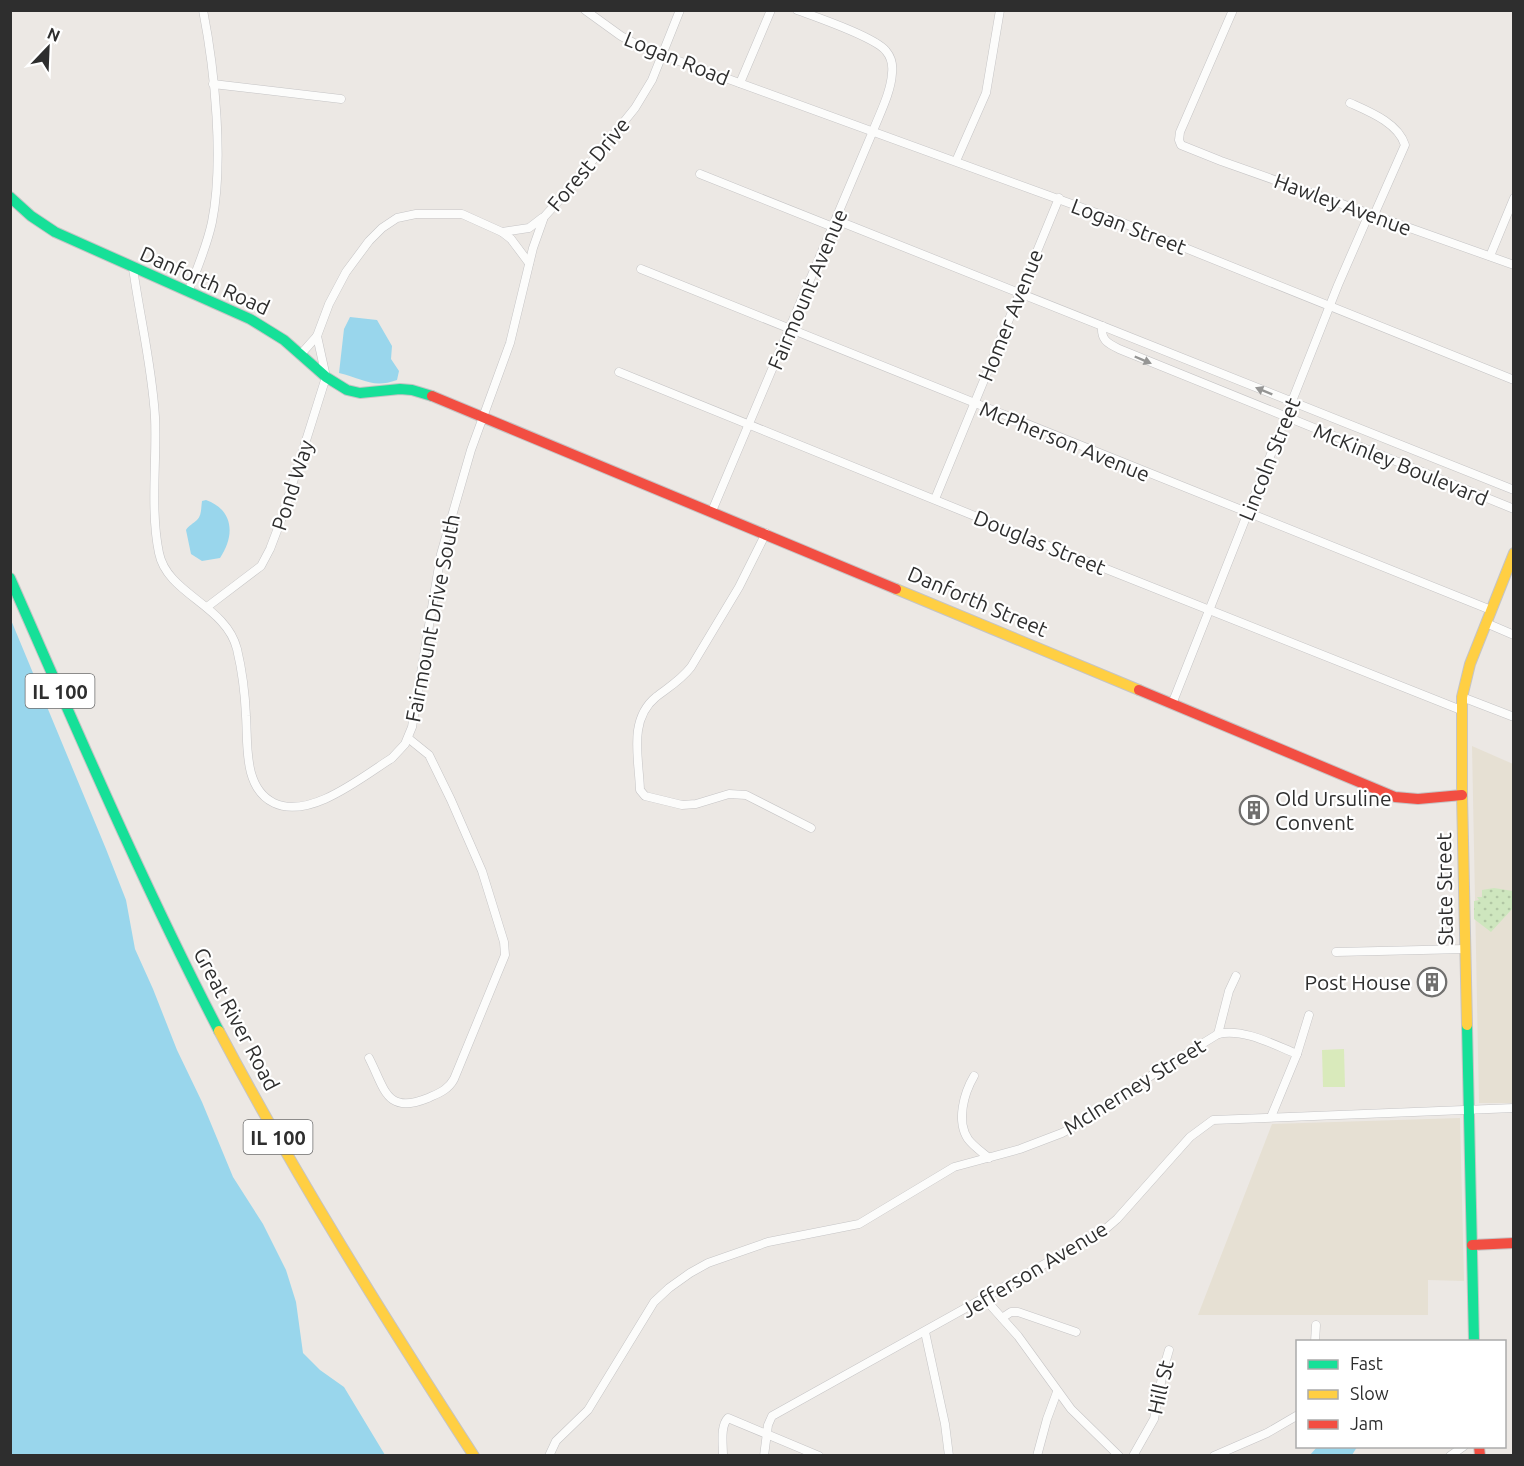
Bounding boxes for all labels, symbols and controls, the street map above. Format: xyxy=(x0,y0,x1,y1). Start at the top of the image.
north arrow xyxy=(18,18,78,78)
text: N xyxy=(45,24,63,45)
street label: Logan Road xyxy=(621,26,733,90)
street label: Forest Drive xyxy=(542,112,634,216)
street label: Hawley Avenue xyxy=(1271,168,1415,240)
street label: Logan Street xyxy=(1068,193,1190,259)
street label: Fairmount Avenue xyxy=(762,205,852,373)
street label: Danforth Road xyxy=(136,241,274,319)
street label: Homer Avenue xyxy=(973,246,1047,384)
one-way arrow xyxy=(1134,355,1152,365)
one-way arrow xyxy=(1255,386,1273,395)
street label: Lincoln Street xyxy=(1233,394,1305,524)
street label: McPherson Avenue xyxy=(977,396,1153,486)
street label: McKinley Boulevard xyxy=(1310,418,1492,510)
street label: Pond Way xyxy=(266,437,318,533)
street label: Douglas Street xyxy=(971,505,1109,579)
street label: Fairmount Drive South xyxy=(400,512,464,724)
street label: Danforth Street xyxy=(904,561,1052,641)
road number: IL 100 xyxy=(26,674,94,708)
place label: Old Ursuline Convent xyxy=(1275,786,1392,834)
building icon: Old Ursuline Convent xyxy=(1238,794,1270,826)
street label: State Street xyxy=(1431,832,1457,946)
street label: Great River Road xyxy=(189,943,285,1095)
building icon: Post House xyxy=(1416,966,1448,998)
place label: Post House xyxy=(1305,970,1411,994)
street label: McInerney Street xyxy=(1059,1033,1209,1139)
road number: IL 100 xyxy=(244,1120,312,1154)
street label: Jefferson Avenue xyxy=(957,1216,1111,1322)
legend xyxy=(1296,1340,1506,1448)
text: Fast xyxy=(1350,1353,1383,1373)
street label: Hill St xyxy=(1142,1358,1178,1416)
text: Slow xyxy=(1350,1383,1389,1403)
text: Jam xyxy=(1350,1413,1384,1433)

